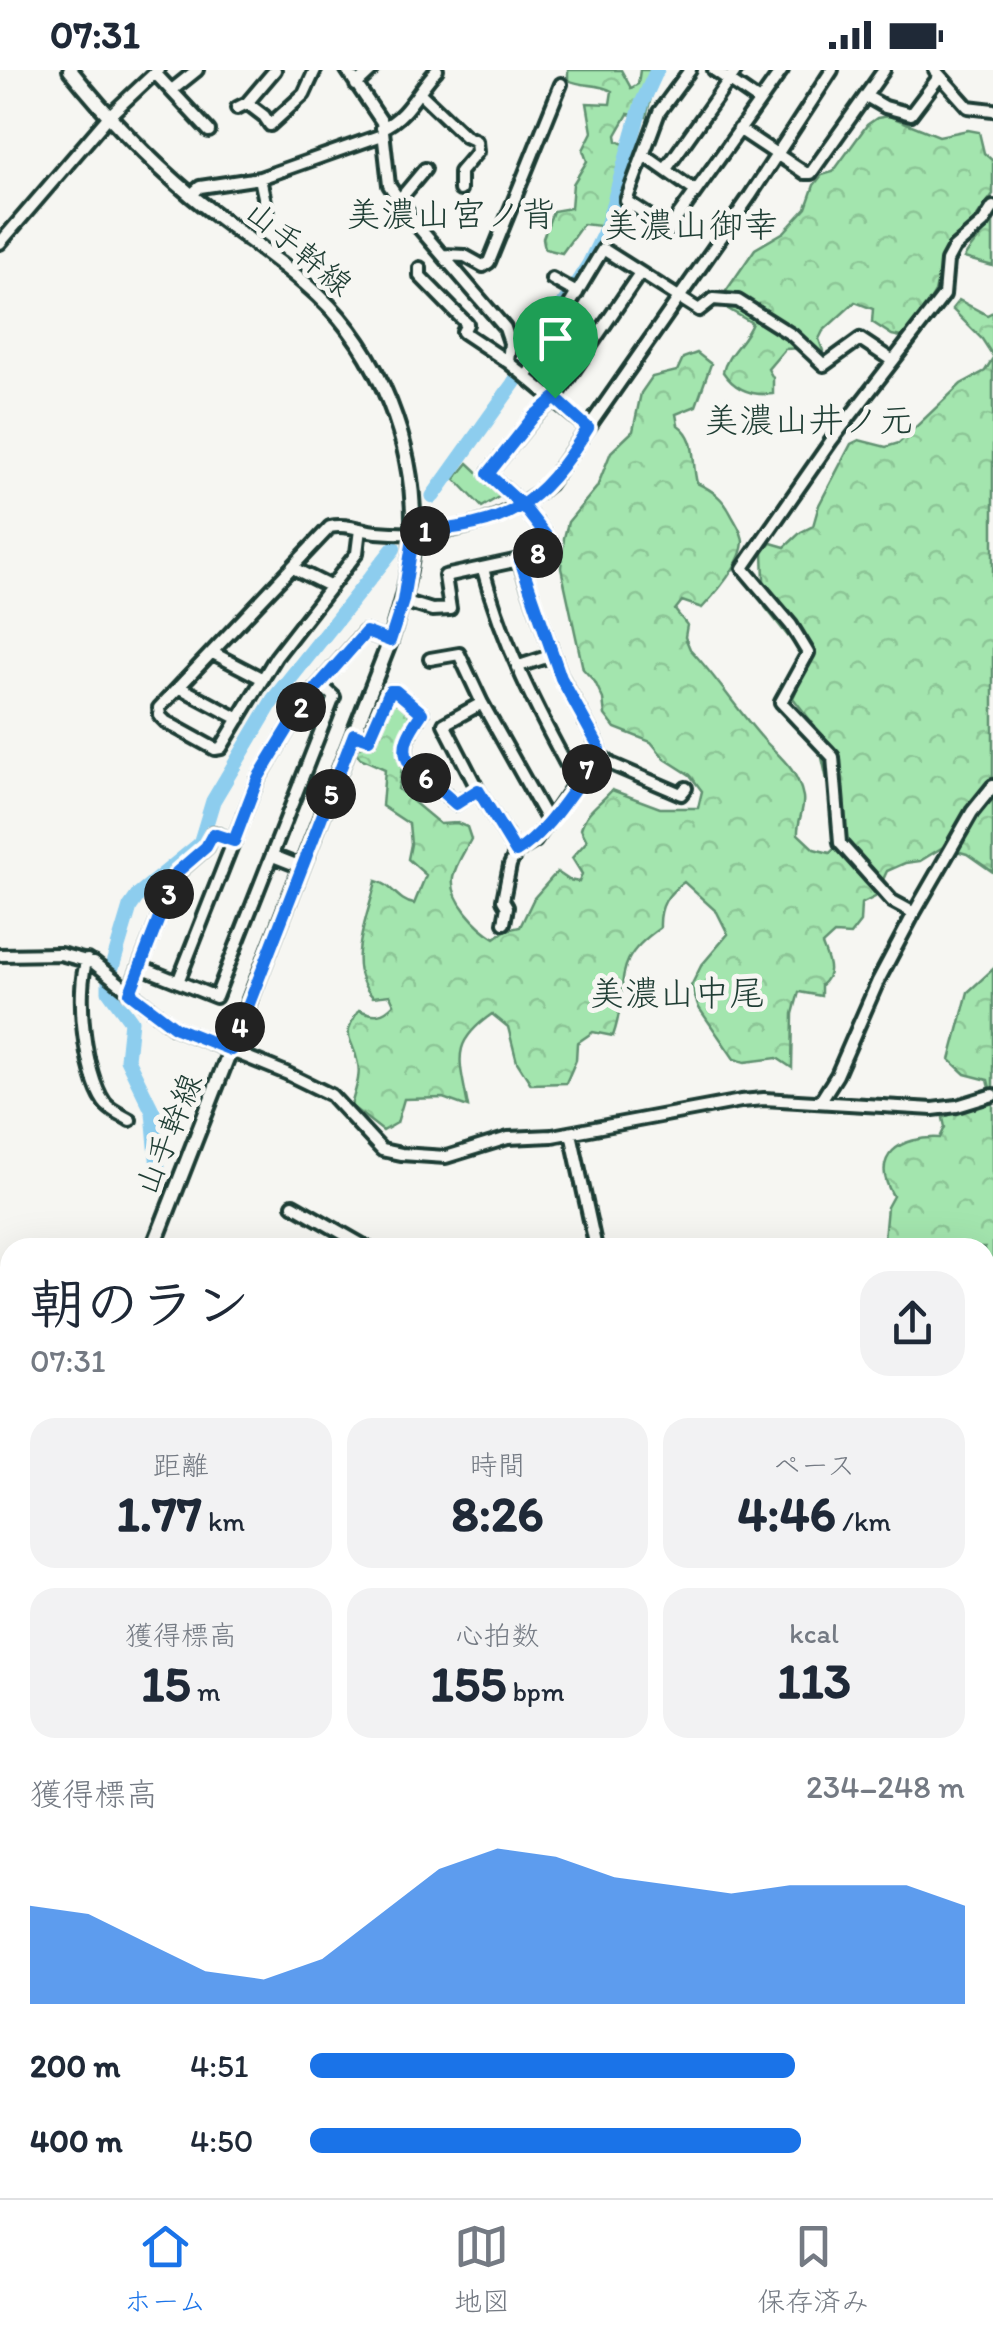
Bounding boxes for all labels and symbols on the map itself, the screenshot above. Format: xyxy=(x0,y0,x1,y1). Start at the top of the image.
street label: 山手幹線 xyxy=(238,192,360,304)
district label: 美濃山宮ノ背 xyxy=(346,193,556,235)
district label: 美濃山御幸 xyxy=(603,204,779,246)
pin xyxy=(513,296,598,399)
district label: 美濃山井ノ元 xyxy=(704,399,914,441)
pin: 1 xyxy=(400,506,450,556)
pin: 8 xyxy=(513,528,563,578)
pin: 2 xyxy=(276,682,326,732)
pin: 7 xyxy=(562,744,612,794)
pin: 6 xyxy=(401,753,451,803)
pin: 5 xyxy=(306,769,356,819)
pin: 3 xyxy=(144,869,194,919)
district label: 美濃山中尾 xyxy=(589,972,765,1014)
pin: 4 xyxy=(215,1002,265,1052)
street label: 山手幹線 xyxy=(126,1068,210,1200)

